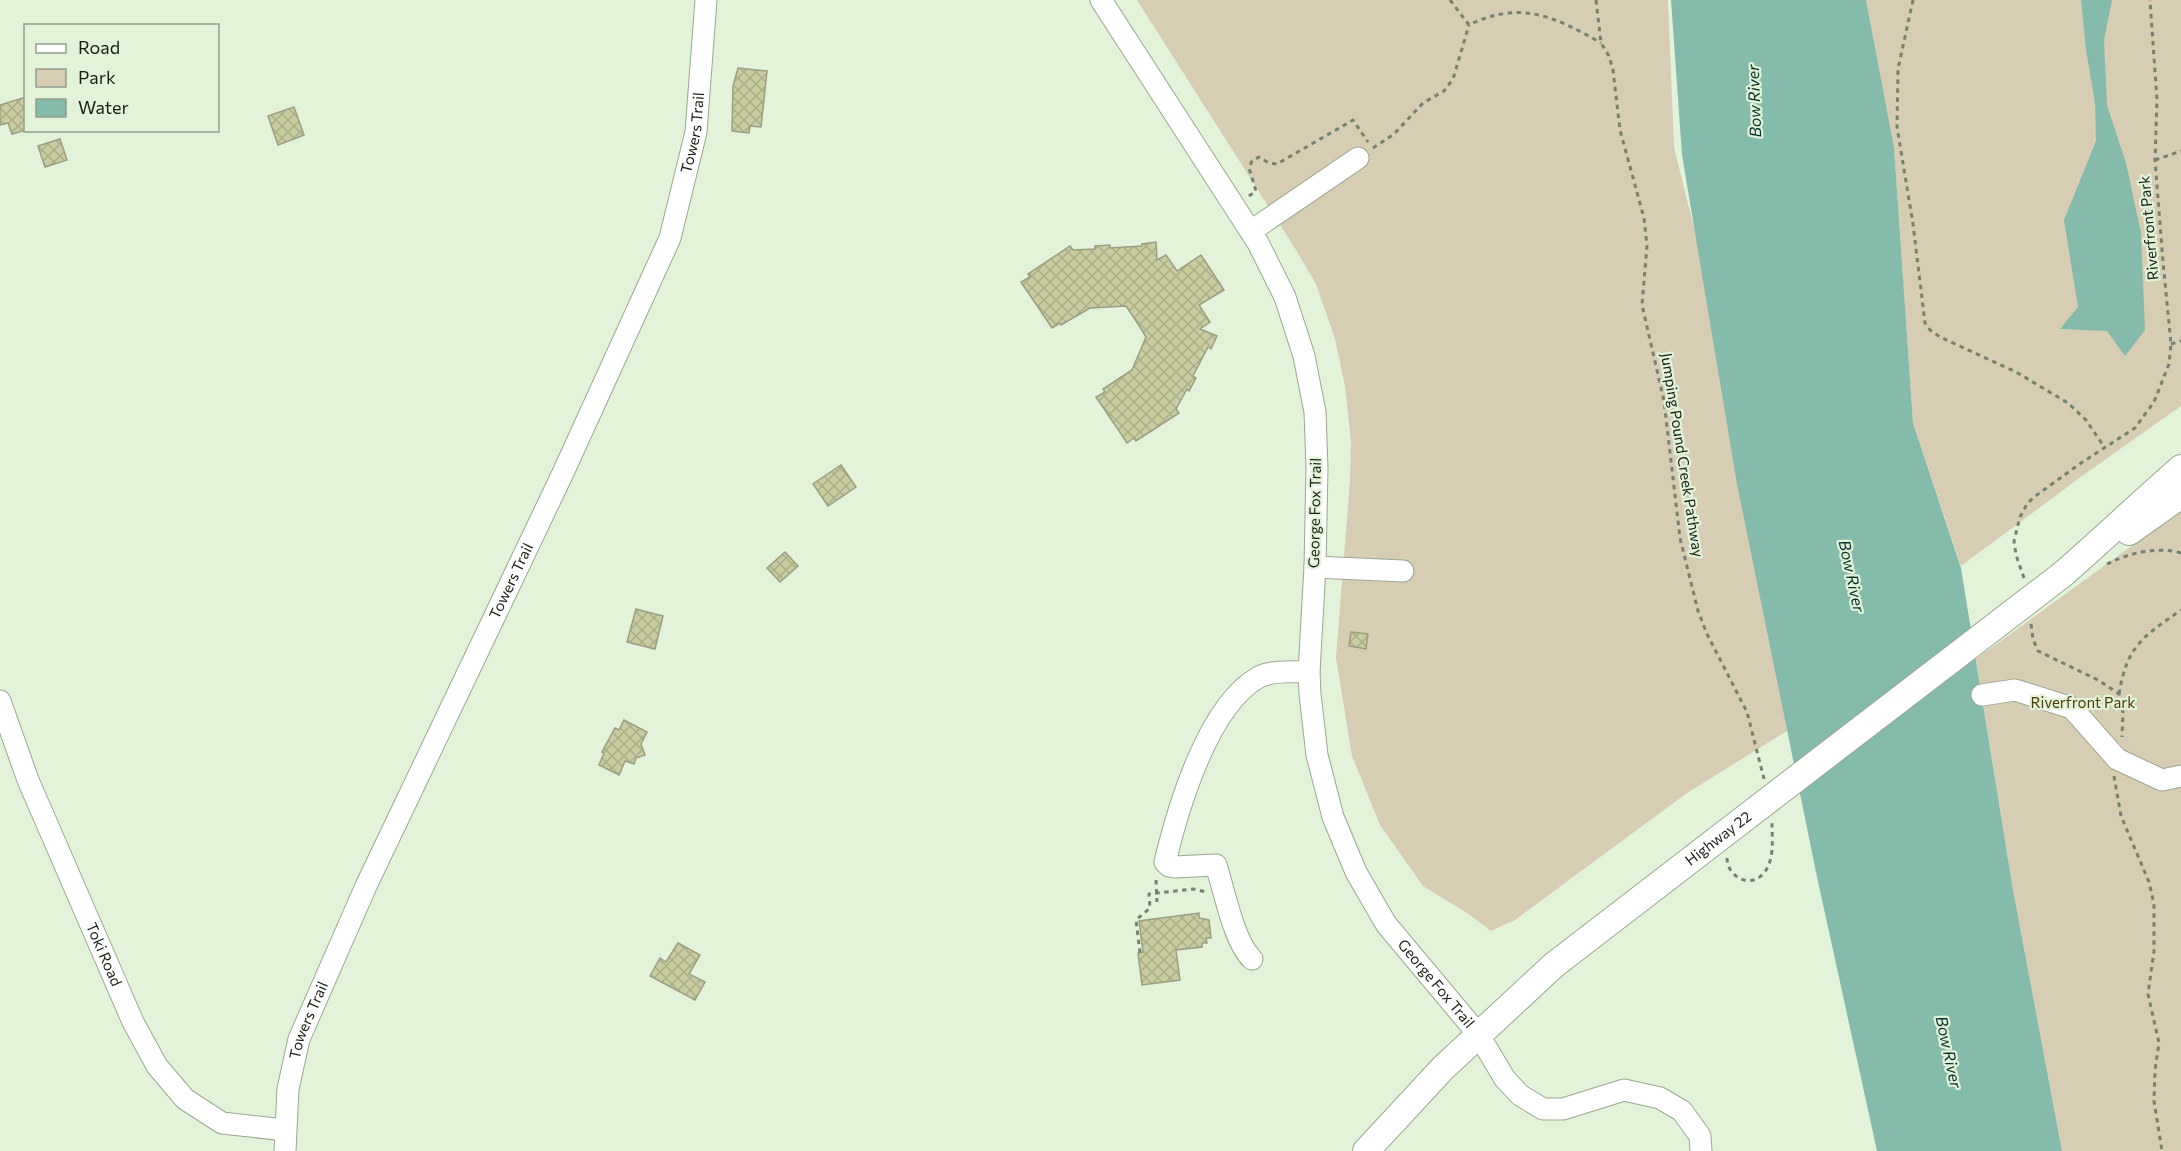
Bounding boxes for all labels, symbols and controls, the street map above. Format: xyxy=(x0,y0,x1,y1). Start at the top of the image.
legend xyxy=(24,24,219,132)
text: Road xyxy=(78,36,120,58)
water label: Bow River xyxy=(1743,64,1764,138)
text: Park xyxy=(78,66,116,88)
street label: Towers Trail xyxy=(676,92,707,175)
text: Water xyxy=(78,96,129,118)
street label: Riverfront Park xyxy=(2134,175,2162,281)
street label: Jumping Pound Creek Pathway xyxy=(1658,351,1708,559)
street label: George Fox Trail xyxy=(1304,458,1324,568)
water label: Bow River xyxy=(1836,538,1869,614)
street label: Towers Trail xyxy=(485,540,536,622)
park label: Riverfront Park xyxy=(2031,693,2135,711)
street label: Highway 22 xyxy=(1681,807,1754,869)
street label: Toki Road xyxy=(83,920,126,989)
street label: George Fox Trail xyxy=(1395,935,1479,1031)
street label: Towers Trail xyxy=(285,978,331,1061)
water label: Bow River xyxy=(1933,1014,1966,1090)

